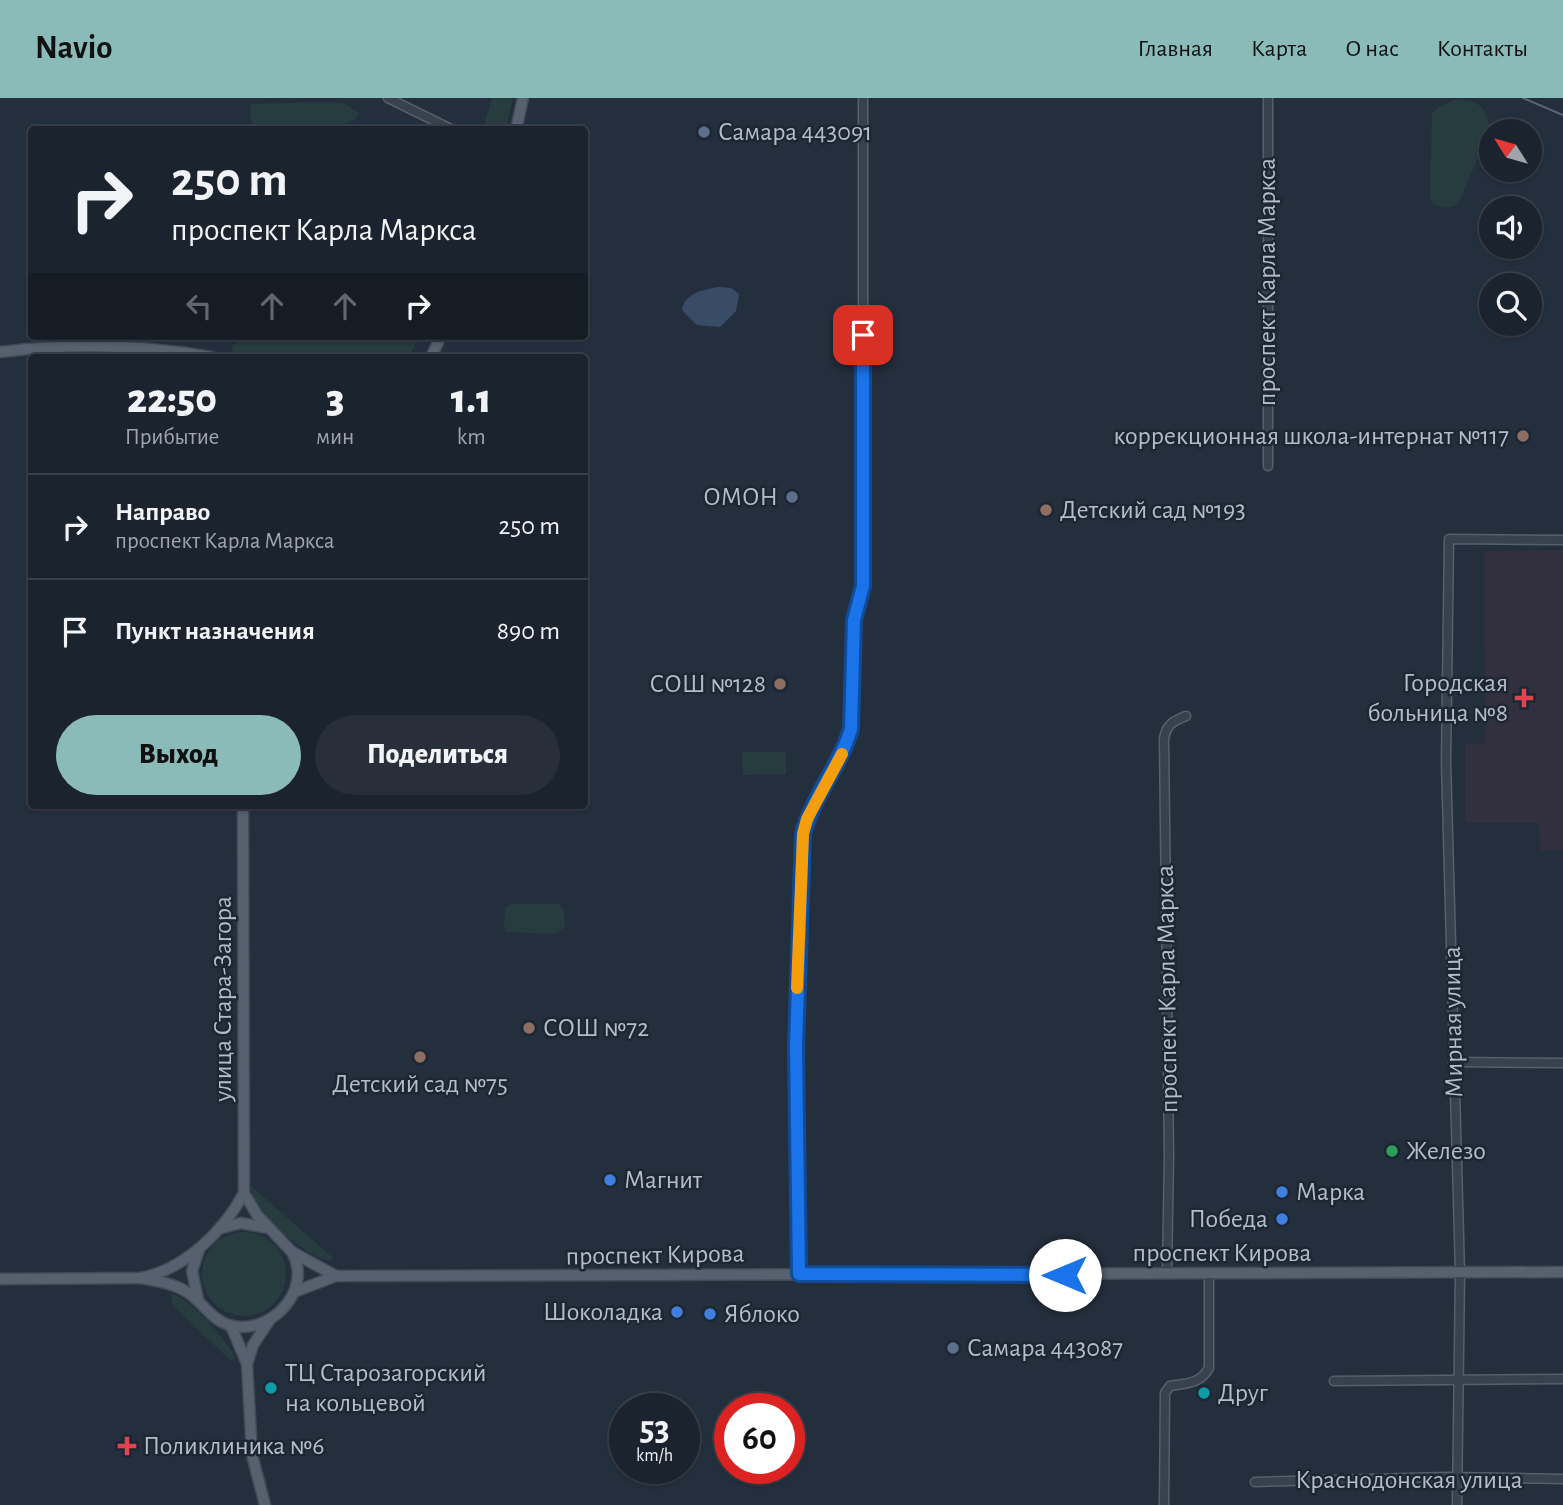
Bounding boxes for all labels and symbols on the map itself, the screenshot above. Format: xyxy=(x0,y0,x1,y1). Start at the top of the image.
place label: Самара 443091 xyxy=(718,119,872,145)
north arrow xyxy=(1479,119,1542,182)
marker: Самара 443091 xyxy=(696,124,712,140)
street label: проспект Карла Маркса xyxy=(1254,158,1280,406)
pin xyxy=(833,305,893,365)
place label: коррекционная школа-интернат №117 xyxy=(1113,423,1509,449)
marker: коррекционная школа-интернат №117 xyxy=(1515,428,1531,444)
place label: ОМОН xyxy=(703,484,778,510)
marker: ОМОН xyxy=(784,489,800,505)
place label: Детский сад №193 xyxy=(1060,497,1246,523)
marker: Детский сад №193 xyxy=(1038,502,1054,518)
place label: Городская больница №8 xyxy=(1368,670,1508,726)
place label: СОШ №128 xyxy=(650,671,766,697)
marker: СОШ №128 xyxy=(772,676,788,692)
marker: Городская больница №8 xyxy=(1514,688,1534,708)
street label: проспект Карла Маркса xyxy=(1152,865,1182,1113)
street label: улица Стара-Загора xyxy=(210,896,236,1103)
street label: Мирная улица xyxy=(1439,946,1467,1098)
place label: СОШ №72 xyxy=(543,1015,649,1041)
marker: СОШ №72 xyxy=(521,1020,537,1036)
marker: Детский сад №75 xyxy=(412,1049,428,1065)
place label: Детский сад №75 xyxy=(332,1071,508,1097)
place label: Железо xyxy=(1406,1138,1486,1164)
marker: Железо xyxy=(1384,1143,1400,1159)
place label: Магнит xyxy=(624,1167,703,1193)
marker: Магнит xyxy=(602,1172,618,1188)
place label: Марка xyxy=(1296,1179,1365,1205)
marker: Марка xyxy=(1274,1184,1290,1200)
place label: Победа xyxy=(1189,1206,1268,1232)
marker: Победа xyxy=(1274,1211,1290,1227)
position arrow xyxy=(1028,1238,1102,1312)
street label: проспект Кирова xyxy=(565,1240,745,1270)
street label: проспект Кирова xyxy=(1133,1240,1312,1266)
place label: Шоколадка xyxy=(543,1299,663,1325)
place label: Яблоко xyxy=(724,1301,800,1327)
marker: Шоколадка xyxy=(669,1304,685,1320)
marker: Яблоко xyxy=(702,1306,718,1322)
place label: Самара 443087 xyxy=(967,1335,1123,1361)
marker: Самара 443087 xyxy=(945,1340,961,1356)
place label: ТЦ Старозагорский на кольцевой xyxy=(285,1360,486,1416)
marker: ТЦ Старозагорский на кольцевой xyxy=(263,1380,279,1396)
place label: Друг xyxy=(1218,1380,1269,1406)
marker: Друг xyxy=(1196,1385,1212,1401)
speed limit sign: 60 xyxy=(714,1393,805,1484)
place label: Поликлиника №6 xyxy=(143,1433,324,1459)
marker: Поликлиника №6 xyxy=(117,1436,137,1456)
street label: Краснодонская улица xyxy=(1295,1467,1523,1493)

